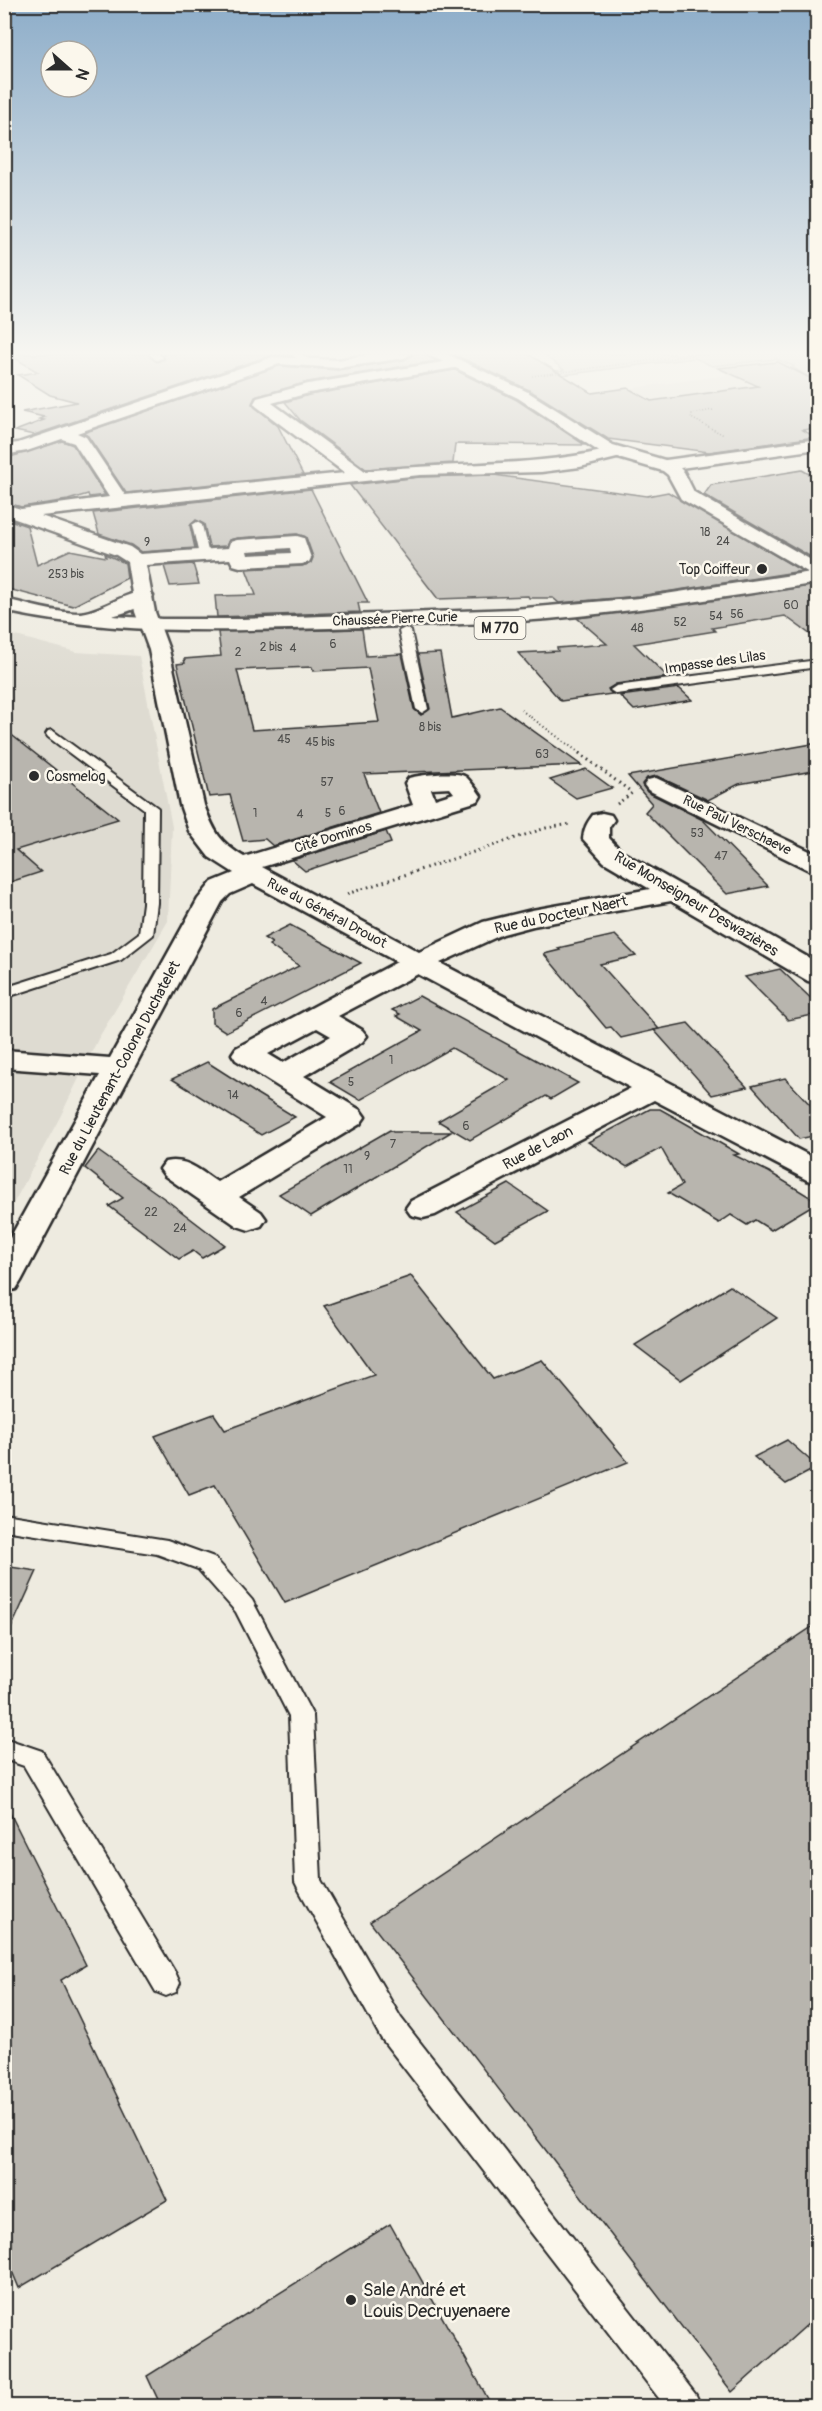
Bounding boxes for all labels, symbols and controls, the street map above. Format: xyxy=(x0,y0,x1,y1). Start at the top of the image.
north arrow xyxy=(39,39,99,99)
text: N xyxy=(71,65,93,83)
house number: 18 xyxy=(700,525,710,540)
house number: 24 xyxy=(716,534,730,549)
house number: 9 xyxy=(144,535,150,550)
place label: Top Coiffeur xyxy=(679,561,750,578)
marker: Top Coiffeur xyxy=(755,562,769,576)
house number: 253 bis xyxy=(48,567,85,582)
house number: 60 xyxy=(783,598,799,613)
house number: 56 xyxy=(730,607,744,622)
street label: Chaussée Pierre Curie xyxy=(332,608,458,630)
house number: 54 xyxy=(709,609,723,624)
house number: 52 xyxy=(673,615,687,630)
road number: M 770 xyxy=(474,617,526,639)
house number: 48 xyxy=(630,621,644,636)
house number: 6 xyxy=(330,637,337,652)
house number: 2 bis xyxy=(260,640,283,655)
house number: 4 xyxy=(290,641,297,656)
house number: 2 xyxy=(235,645,242,660)
street label: Impasse des Lilas xyxy=(663,646,767,677)
house number: 8 bis xyxy=(419,720,442,735)
house number: 45 xyxy=(277,732,291,747)
house number: 45 bis xyxy=(305,735,335,750)
house number: 63 xyxy=(535,747,549,762)
place label: Cosmelog xyxy=(46,768,106,785)
marker: Cosmelog xyxy=(27,769,41,783)
house number: 57 xyxy=(321,775,334,790)
street label: Rue Paul Verschaeve xyxy=(680,791,794,859)
house number: 6 xyxy=(339,804,346,819)
house number: 1 xyxy=(253,806,257,821)
house number: 5 xyxy=(325,806,331,821)
house number: 4 xyxy=(297,807,304,822)
street label: Cité Dominos xyxy=(292,817,374,857)
house number: 53 xyxy=(690,826,704,841)
street label: Rue Monseigneur Deswazières xyxy=(610,847,782,961)
house number: 47 xyxy=(714,849,728,864)
street label: Rue du Général Drouot xyxy=(264,874,390,952)
street label: Rue du Docteur Naert xyxy=(493,891,630,938)
street label: Rue du Lieutenant-Colonel Duchatelet xyxy=(55,957,185,1178)
house number: 4 xyxy=(261,994,268,1009)
house number: 6 xyxy=(236,1006,243,1021)
house number: 1 xyxy=(389,1053,393,1068)
house number: 5 xyxy=(348,1075,354,1090)
house number: 14 xyxy=(227,1088,239,1103)
house number: 6 xyxy=(463,1119,470,1134)
street label: Rue de Laon xyxy=(500,1122,576,1174)
house number: 7 xyxy=(390,1137,397,1152)
house number: 9 xyxy=(364,1149,370,1164)
house number: 11 xyxy=(343,1162,353,1177)
house number: 22 xyxy=(144,1205,158,1220)
house number: 24 xyxy=(173,1221,187,1236)
place label: Sale André et Louis Decruyenaere xyxy=(363,2279,510,2323)
marker: Sale André et Louis Decruyenaere xyxy=(344,2293,358,2307)

